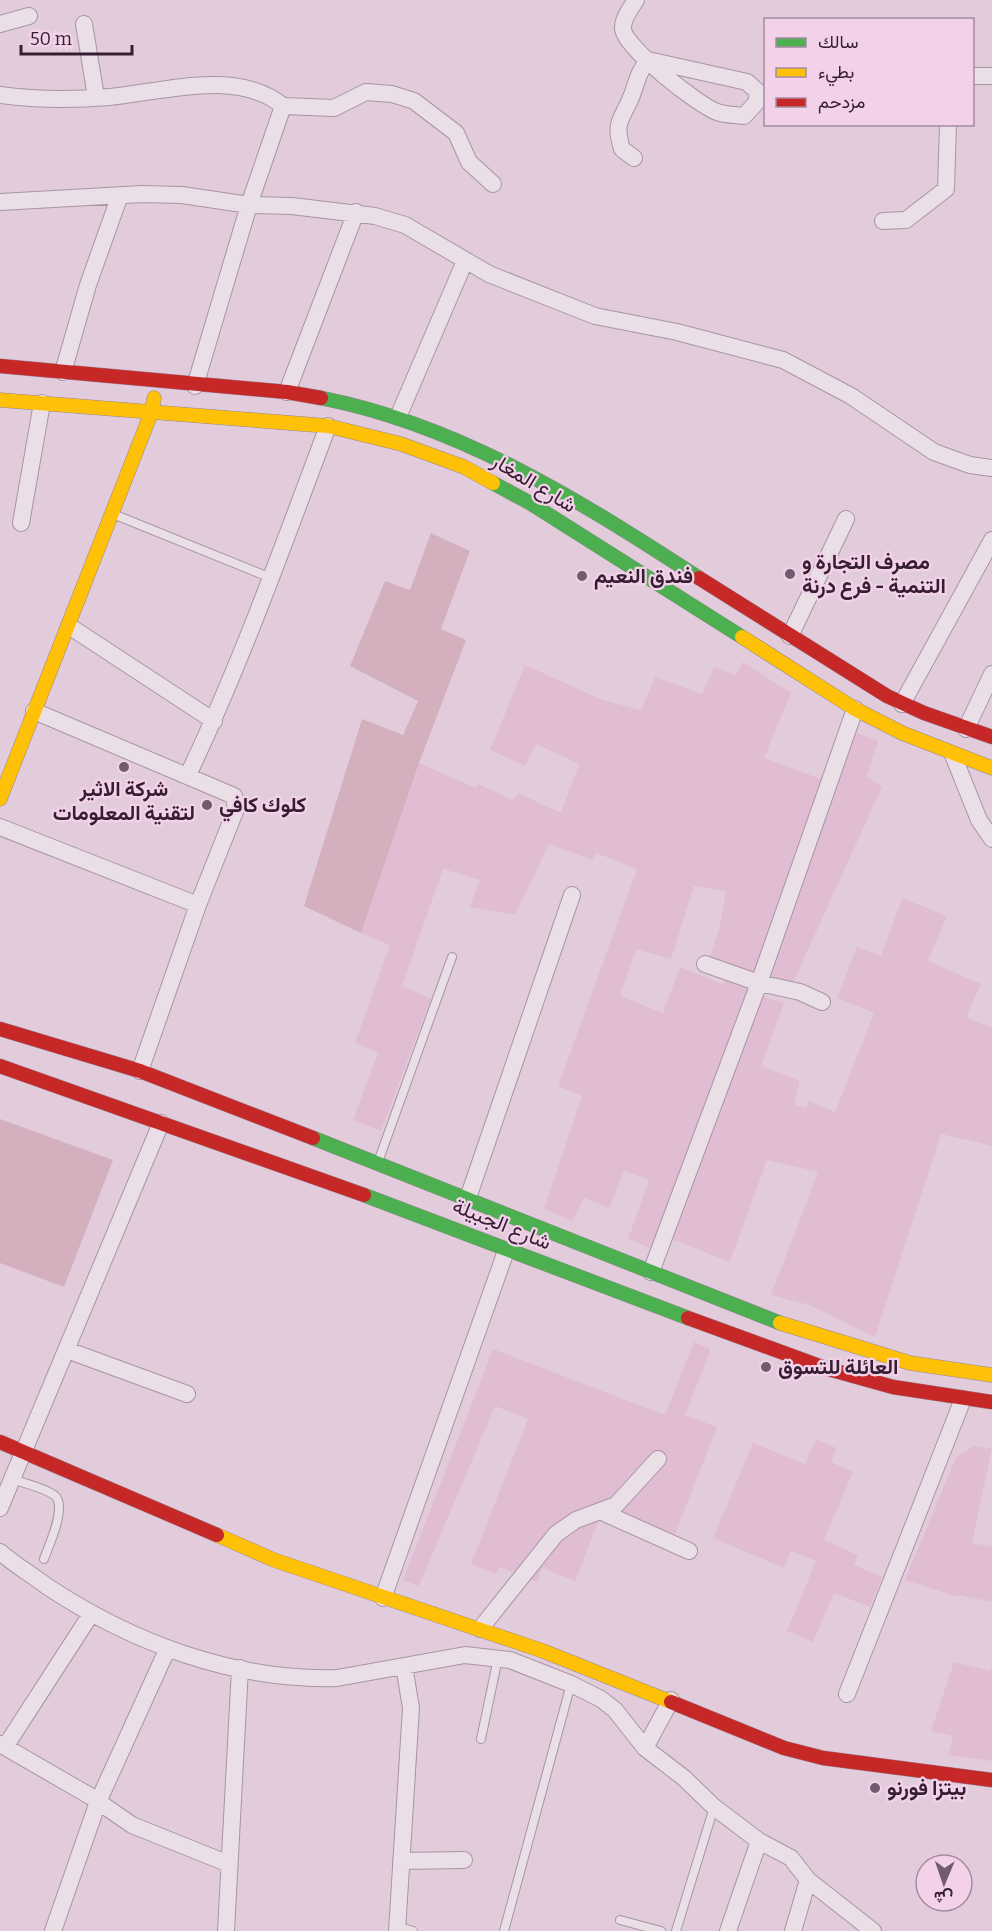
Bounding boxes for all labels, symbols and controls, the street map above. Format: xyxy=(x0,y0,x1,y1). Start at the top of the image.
scale bar xyxy=(21,18,132,56)
legend xyxy=(764,18,974,126)
text: 50 m xyxy=(30,28,72,50)
text: سالك xyxy=(818,31,858,53)
text: بطيء xyxy=(818,61,854,87)
text: مزدحم xyxy=(818,91,865,114)
street label: شارع المغار xyxy=(486,447,581,519)
place label: مصرف التجارة و التنمية - فرع درنة xyxy=(802,549,946,600)
place label: فندق النعيم xyxy=(594,563,693,590)
marker: مصرف التجارة و التنمية - فرع درنة xyxy=(783,567,797,581)
marker: فندق النعيم xyxy=(575,569,589,583)
marker: شركة الاثير لتقنية المعلومات xyxy=(117,760,131,774)
place label: شركة الاثير لتقنية المعلومات xyxy=(53,776,195,826)
place label: كلوك كافي xyxy=(219,792,306,822)
marker: كلوك كافي xyxy=(200,798,214,812)
street label: شارع الجبيلة xyxy=(448,1192,555,1256)
place label: العائلة للتسوق xyxy=(778,1354,899,1380)
marker: العائلة للتسوق xyxy=(759,1360,773,1374)
place label: بيتزا فورنو xyxy=(887,1775,966,1801)
marker: بيتزا فورنو xyxy=(868,1781,882,1795)
north arrow xyxy=(914,1853,974,1913)
text: ش xyxy=(934,1888,953,1907)

